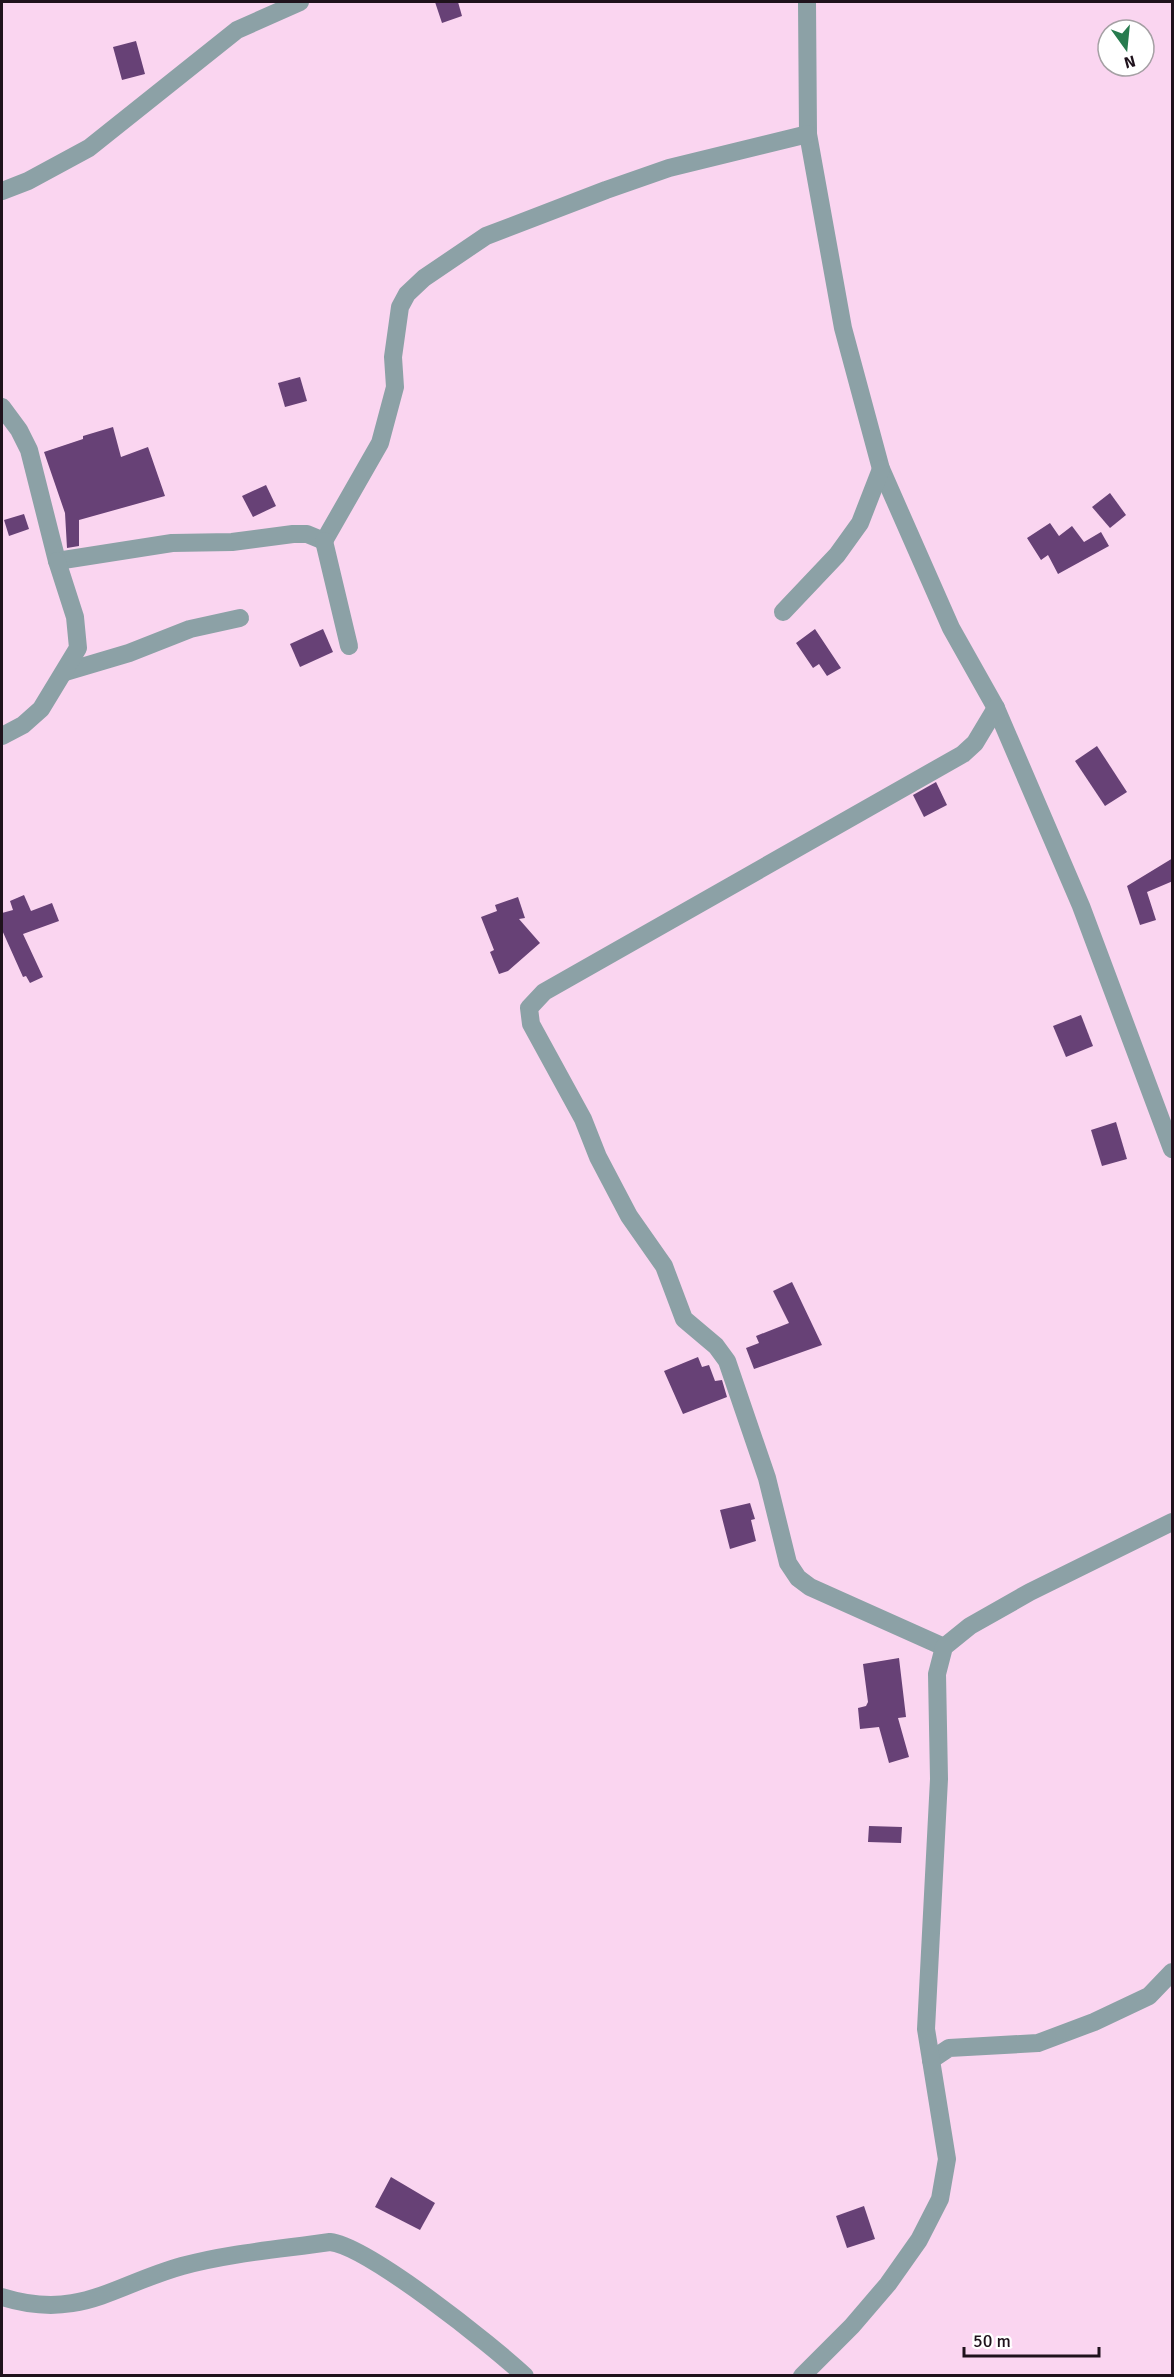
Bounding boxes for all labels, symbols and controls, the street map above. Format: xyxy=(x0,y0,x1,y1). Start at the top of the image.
north arrow xyxy=(1096,18,1156,78)
text: N xyxy=(1122,50,1138,73)
scale bar xyxy=(964,2320,1099,2358)
text: 50 m xyxy=(973,2330,1011,2352)

